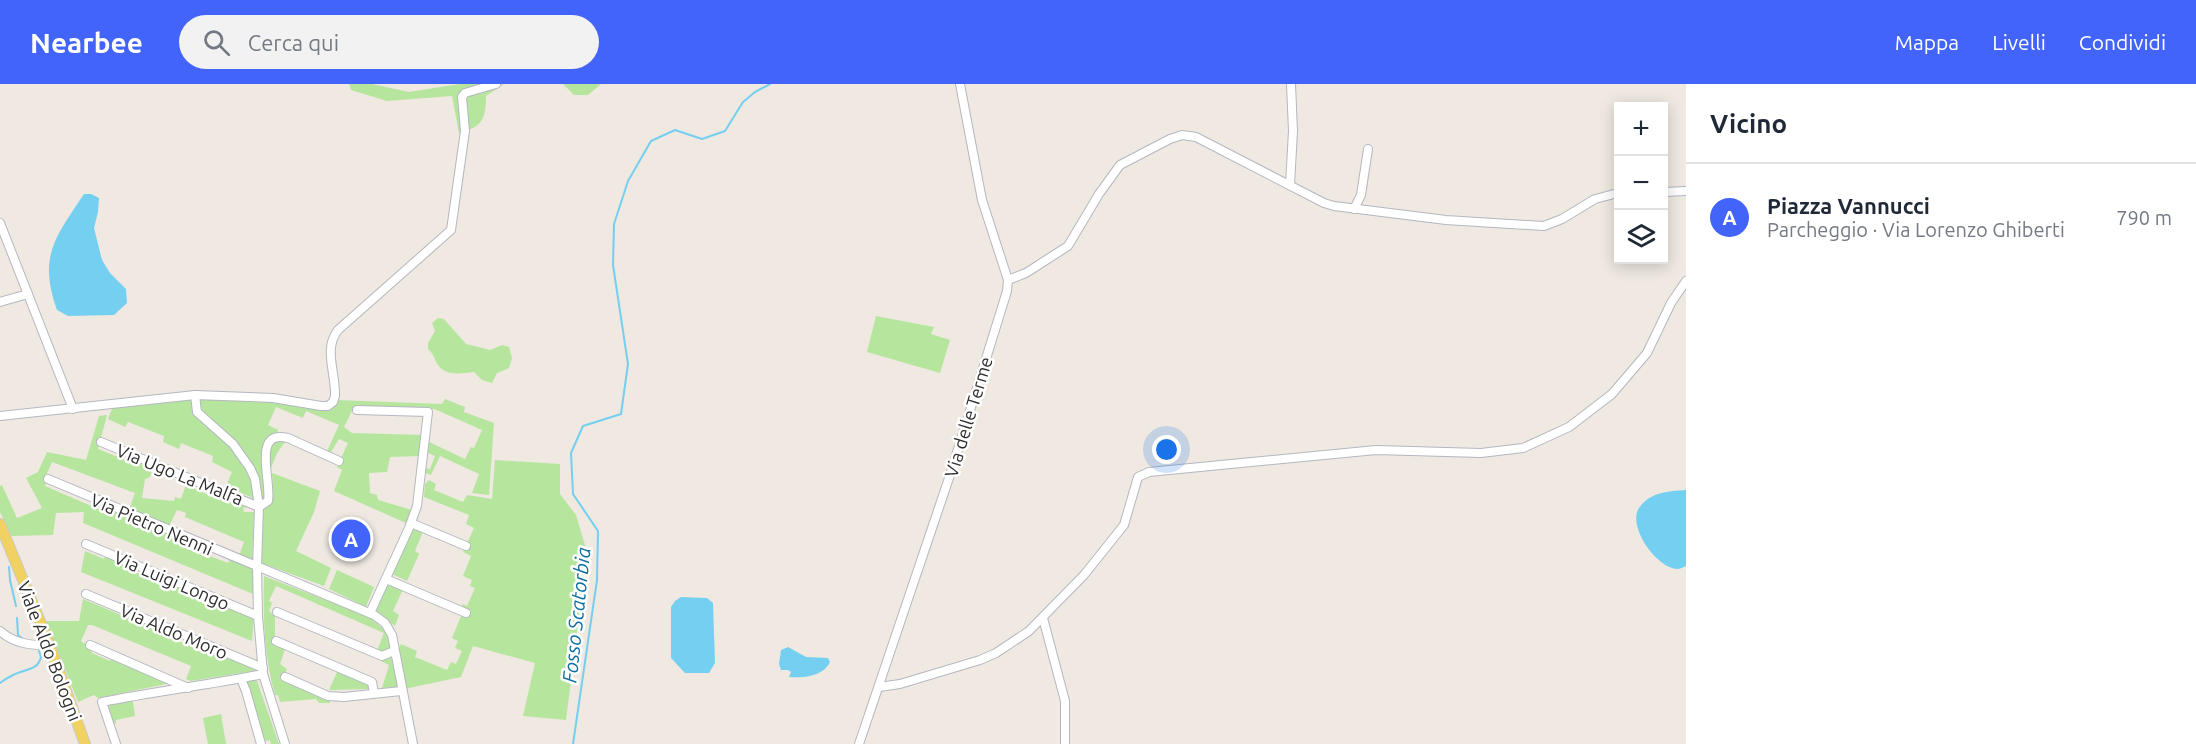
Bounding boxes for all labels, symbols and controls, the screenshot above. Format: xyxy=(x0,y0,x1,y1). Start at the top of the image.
search box xyxy=(179,15,599,69)
icon: search xyxy=(200,26,233,59)
text: Nearbee xyxy=(30,27,143,58)
text: Cerca qui xyxy=(248,30,339,55)
text: Mappa xyxy=(1895,30,1959,54)
text: Livelli xyxy=(1992,30,2046,54)
text: Condividi xyxy=(2079,30,2166,54)
map controls xyxy=(1614,102,1668,264)
button: + xyxy=(1614,102,1668,156)
text: Vicino xyxy=(1710,109,1787,138)
button: − xyxy=(1614,156,1668,210)
text: Piazza Vannucci xyxy=(1767,193,1930,218)
text: A xyxy=(1722,206,1737,229)
text: 790 m xyxy=(2116,206,2172,229)
button: layers xyxy=(1614,210,1668,264)
text: Parcheggio · Via Lorenzo Ghiberti xyxy=(1767,218,2065,241)
street label: Via delle Terme xyxy=(940,354,996,480)
your location xyxy=(1152,435,1181,464)
street label: Via Ugo La Malfa xyxy=(114,439,246,509)
street label: Via Pietro Nenni xyxy=(88,489,216,559)
pin: A xyxy=(332,516,370,562)
water label: Fosso Scatorbia xyxy=(557,546,595,684)
street label: Via Luigi Longo xyxy=(111,547,233,613)
street label: Viale Aldo Bologni xyxy=(14,578,86,724)
street label: Via Aldo Moro xyxy=(117,599,231,663)

